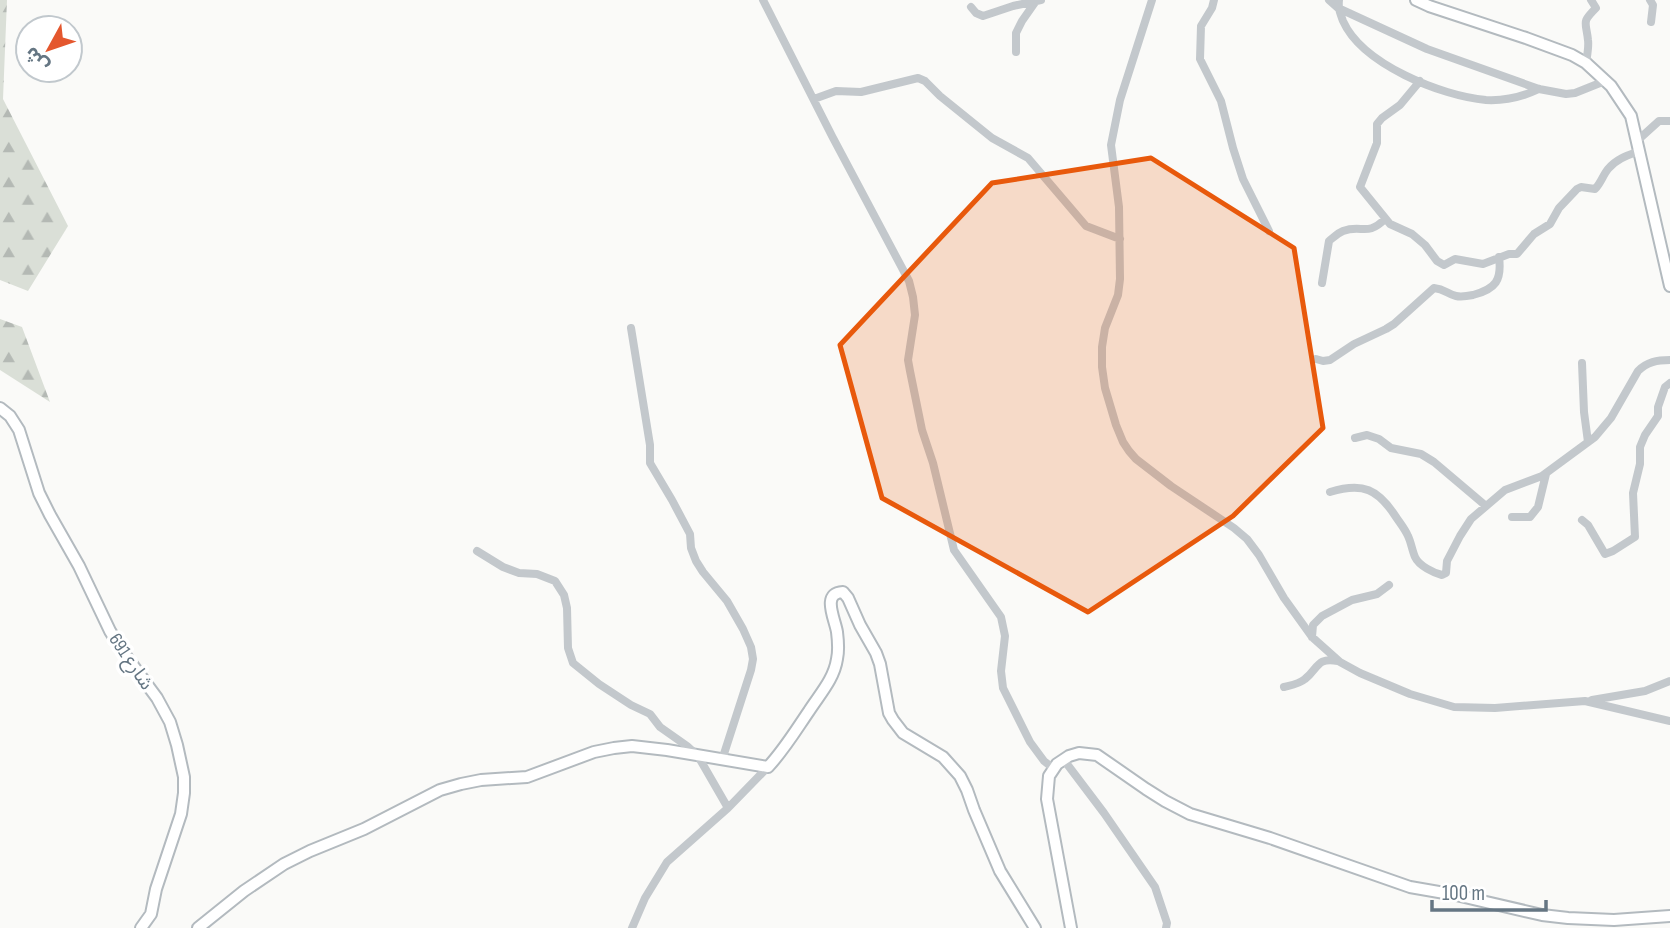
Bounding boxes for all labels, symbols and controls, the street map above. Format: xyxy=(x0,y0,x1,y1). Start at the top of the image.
north arrow xyxy=(14,14,84,84)
text: ش xyxy=(20,42,54,76)
street label: شارع 691 xyxy=(103,629,158,695)
scale bar xyxy=(1432,869,1546,913)
text: 100 m xyxy=(1442,881,1485,906)

